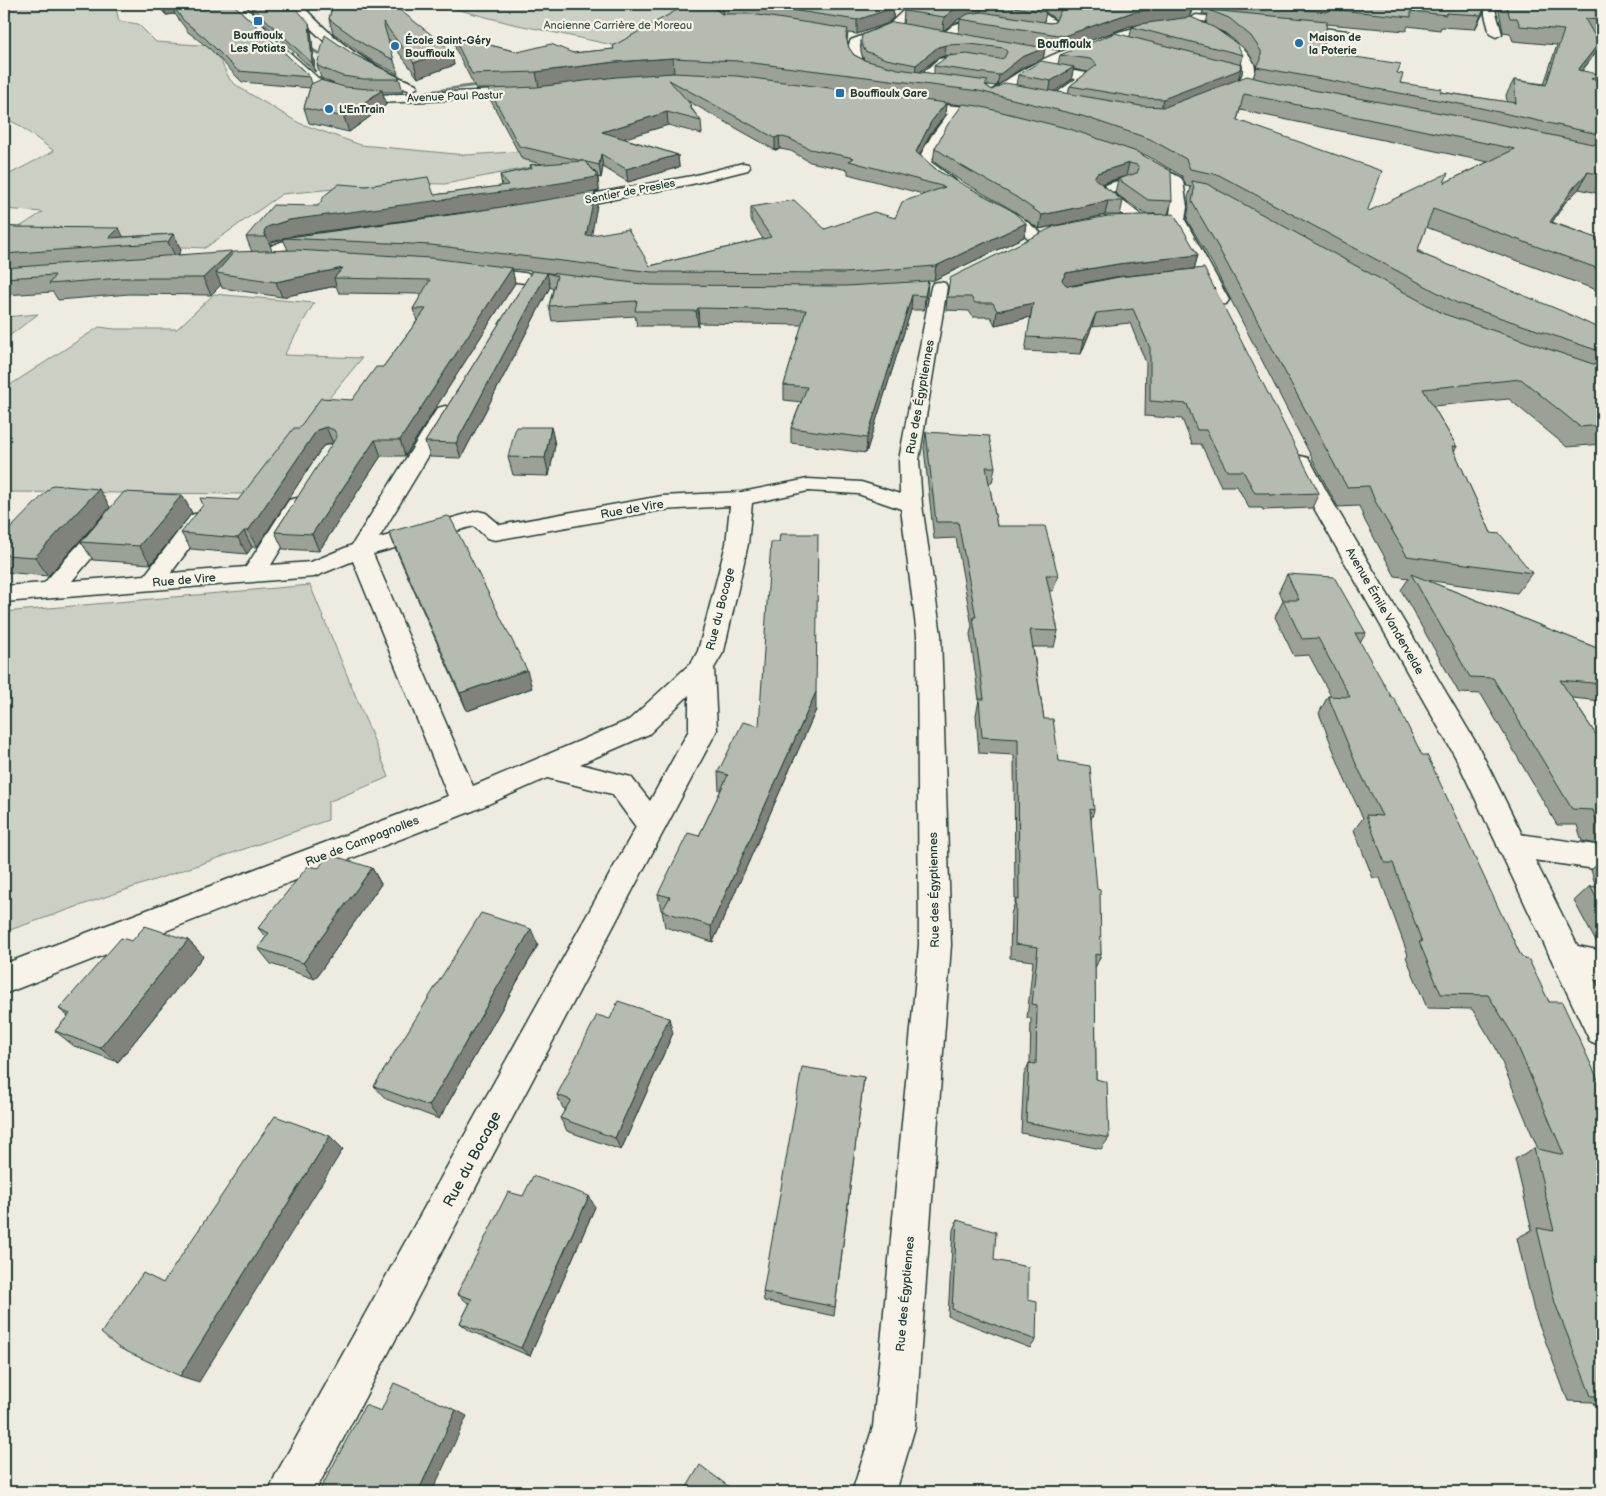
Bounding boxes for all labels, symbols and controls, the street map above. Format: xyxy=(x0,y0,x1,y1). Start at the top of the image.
marker: Bouffioulx Les Potiats xyxy=(252,15,264,27)
park label: Ancienne Carrière de Moreau xyxy=(544,19,692,32)
place label: Bouffioulx Les Potiats xyxy=(230,29,286,55)
place label: Maison de la Poterie xyxy=(1309,31,1361,57)
place label: École Saint-Géry Bouffioulx xyxy=(405,33,491,60)
district label: Bouffioulx xyxy=(1037,37,1092,52)
marker: Maison de la Poterie xyxy=(1293,37,1305,49)
marker: École Saint-Géry Bouffioulx xyxy=(389,40,401,52)
marker: Bouffioulx Gare xyxy=(834,87,846,99)
place label: Bouffioulx Gare xyxy=(850,87,927,100)
street label: Avenue Paul Pastur xyxy=(407,88,504,105)
marker: L'EnTrain xyxy=(323,103,335,115)
place label: L'EnTrain xyxy=(339,103,385,116)
street label: Sentier de Presles xyxy=(584,176,677,207)
street label: Rue des Égyptiennes xyxy=(902,339,938,455)
street label: Rue de Vire xyxy=(599,497,665,522)
street label: Avenue Émile Vandervelde xyxy=(1342,545,1428,677)
street label: Rue du Bocage xyxy=(703,566,738,652)
street label: Rue de Vire xyxy=(152,570,217,591)
street label: Rue de Campagnolles xyxy=(303,813,421,870)
street label: Rue des Égyptiennes xyxy=(925,832,943,948)
street label: Rue du Bocage xyxy=(439,1108,506,1210)
street label: Rue des Égyptiennes xyxy=(892,1236,918,1352)

